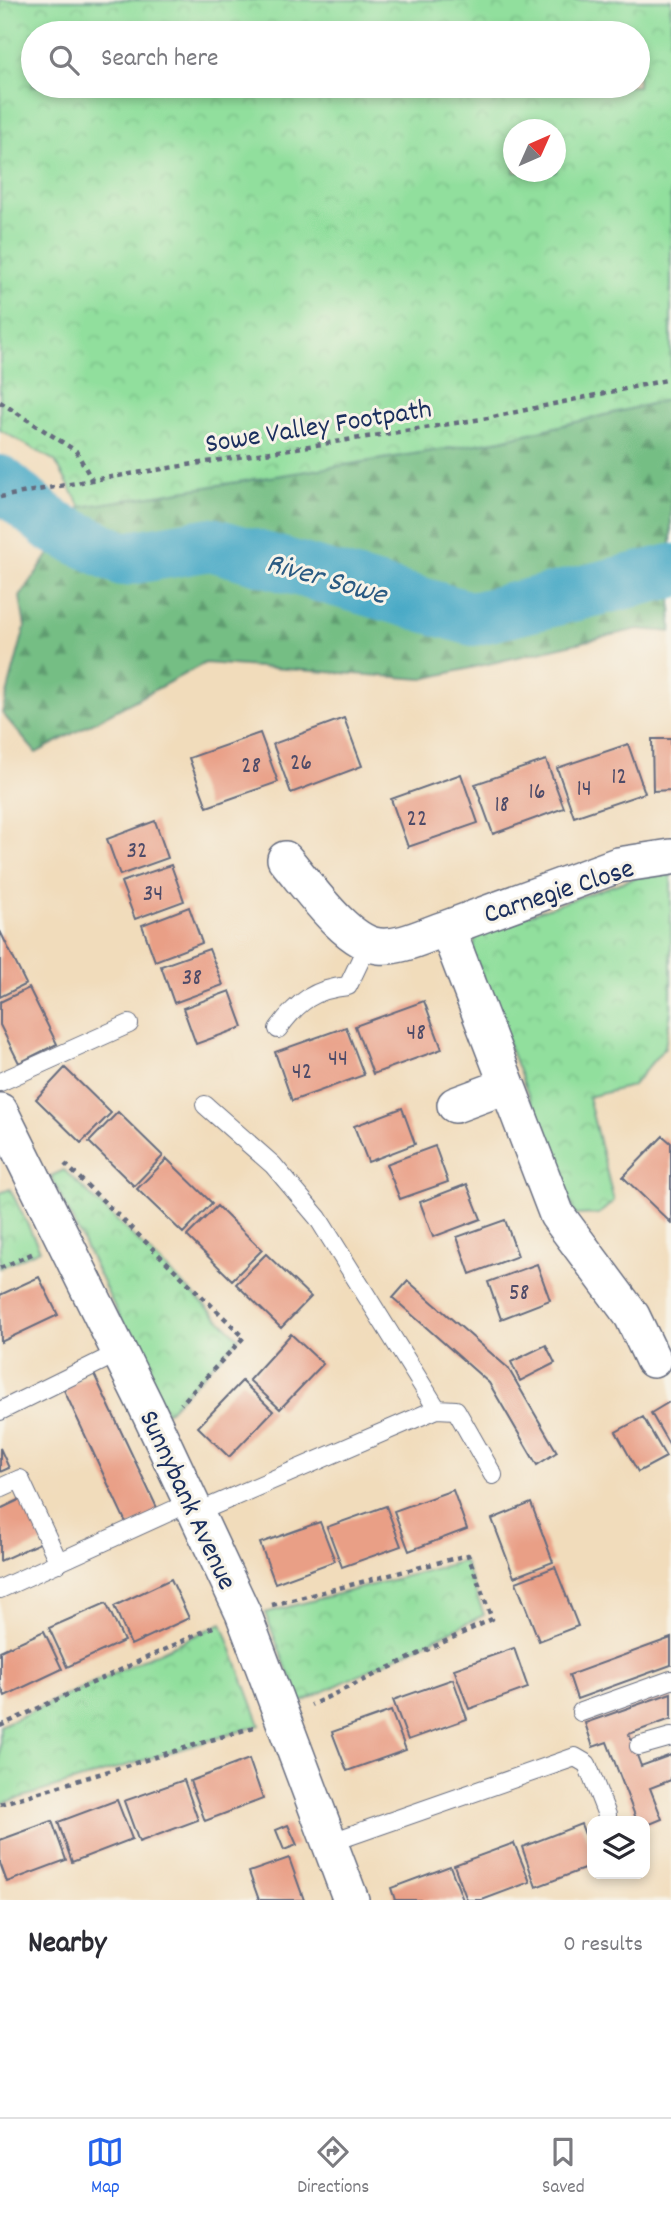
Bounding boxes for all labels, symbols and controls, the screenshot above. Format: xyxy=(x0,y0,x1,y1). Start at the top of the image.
search box xyxy=(21,21,650,98)
icon: search xyxy=(45,41,83,79)
text: Search here xyxy=(101,41,219,78)
north arrow xyxy=(503,119,566,182)
street label: Sowe Valley Footpath xyxy=(203,391,435,467)
water label: River Sowe xyxy=(261,544,392,619)
house number: 26 xyxy=(290,747,312,781)
house number: 28 xyxy=(241,750,261,784)
house number: 12 xyxy=(611,761,627,795)
house number: 14 xyxy=(576,773,592,807)
house number: 16 xyxy=(528,776,546,810)
house number: 18 xyxy=(495,789,509,823)
house number: 22 xyxy=(407,803,427,837)
house number: 32 xyxy=(126,835,148,869)
street label: Carnegie Close xyxy=(479,851,640,937)
house number: 34 xyxy=(143,878,163,912)
house number: 38 xyxy=(182,962,202,996)
house number: 48 xyxy=(406,1017,426,1051)
house number: 44 xyxy=(328,1043,348,1077)
house number: 42 xyxy=(292,1056,312,1090)
house number: 58 xyxy=(509,1277,529,1311)
street label: Sunnybank Avenue xyxy=(126,1405,245,1598)
map controls xyxy=(587,1816,650,1879)
button: layers xyxy=(587,1816,650,1879)
text: Nearby xyxy=(28,1924,106,1967)
text: 0 results xyxy=(563,1929,643,1962)
tab: Map xyxy=(86,2133,124,2202)
tab: Directions xyxy=(297,2133,369,2202)
tab: Saved xyxy=(542,2133,585,2202)

